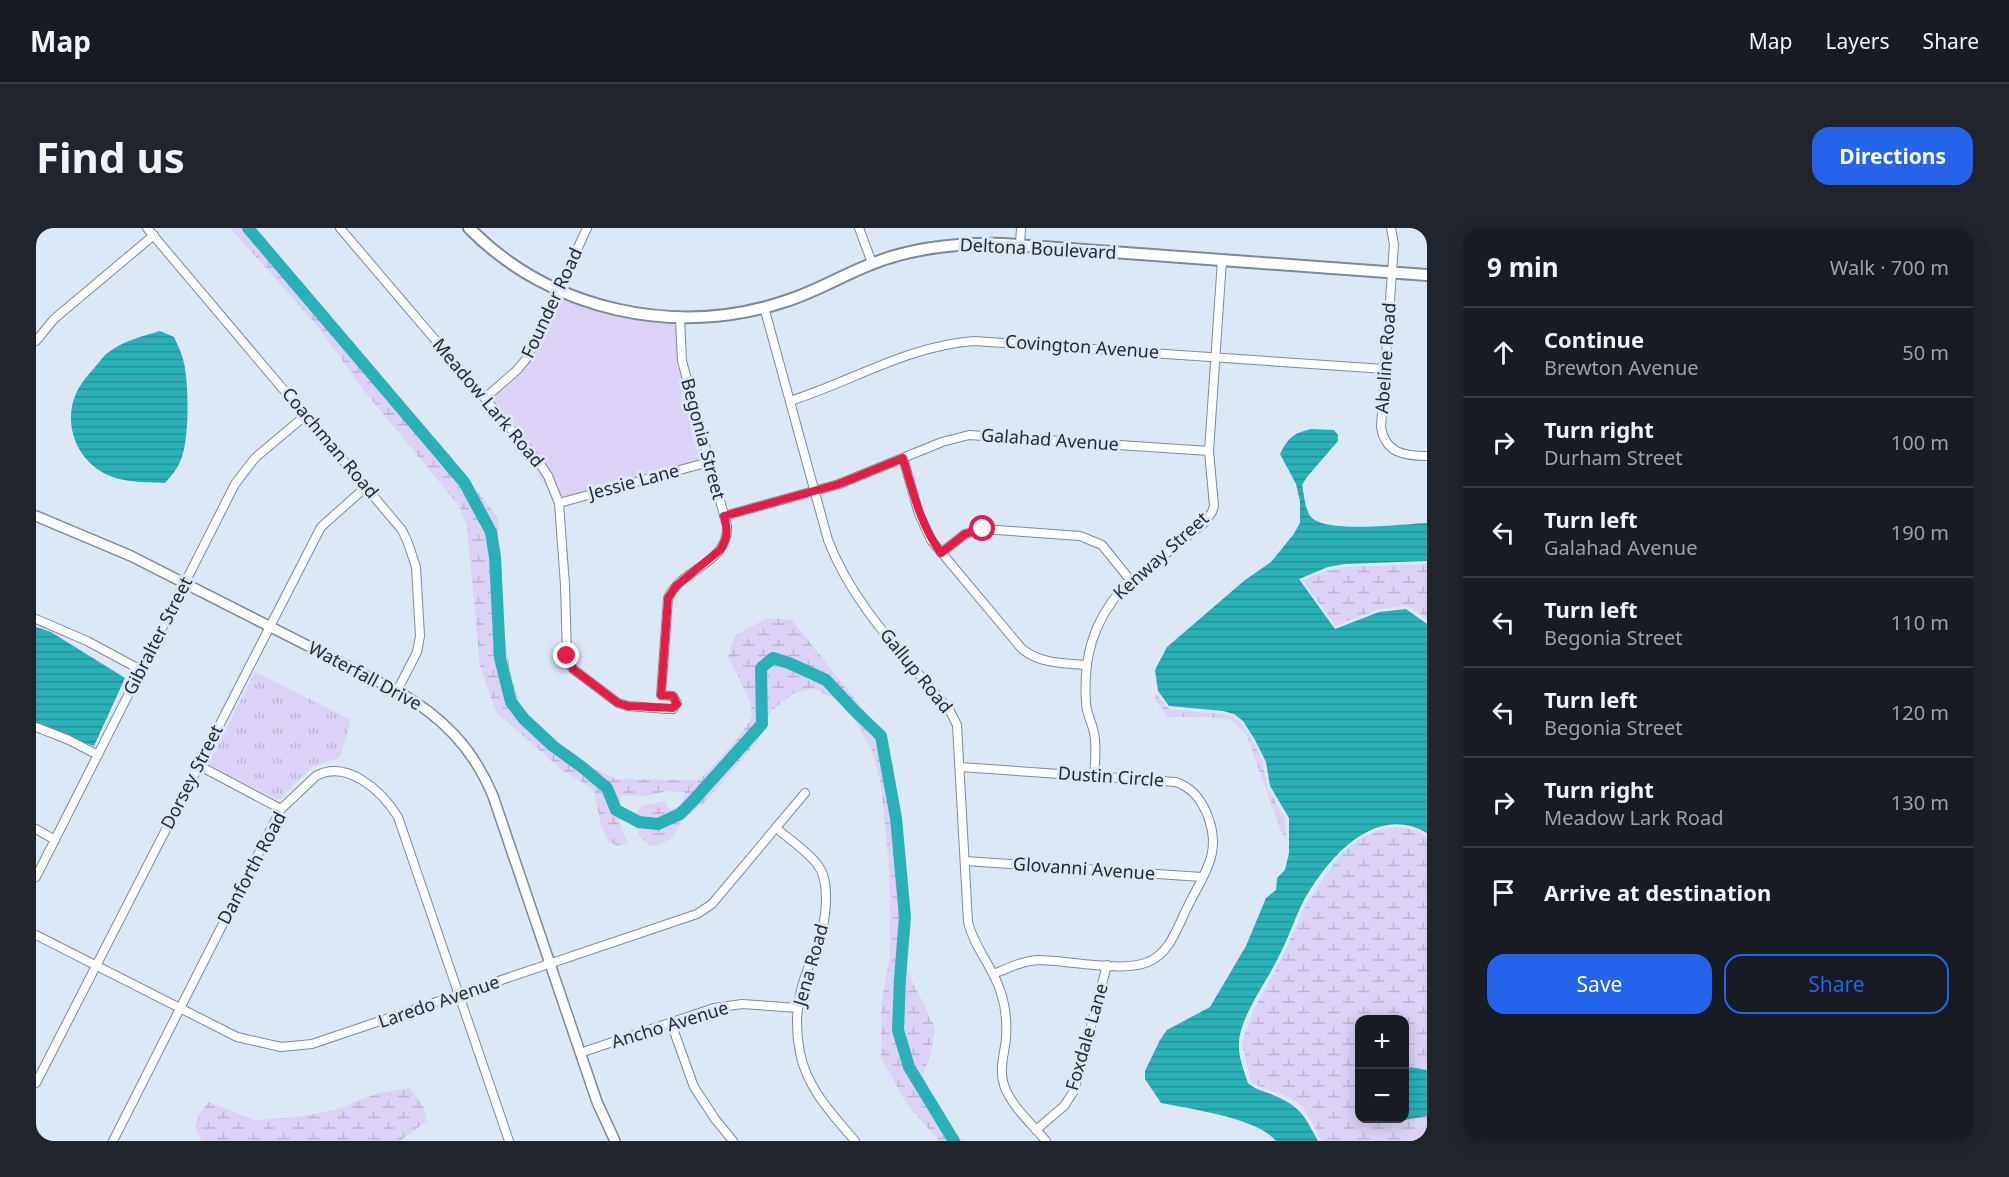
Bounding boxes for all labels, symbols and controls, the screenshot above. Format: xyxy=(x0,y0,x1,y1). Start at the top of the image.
text: Map xyxy=(30,22,91,60)
text: Map xyxy=(1749,27,1793,55)
text: Layers xyxy=(1826,27,1890,55)
text: Share xyxy=(1923,27,1979,55)
button: Directions xyxy=(1812,127,1973,185)
text: Find us xyxy=(36,128,185,185)
street label: Deltona Boulevard xyxy=(959,232,1117,264)
street label: Founder Road xyxy=(515,244,587,362)
text: 9 min xyxy=(1487,249,1559,285)
text: Walk · 700 m xyxy=(1830,254,1949,281)
street label: Abeline Road xyxy=(1369,302,1401,414)
text: Continue xyxy=(1544,324,1644,354)
street label: Covington Avenue xyxy=(1004,329,1160,363)
street label: Meadow Lark Road xyxy=(428,333,550,472)
icon: ahead xyxy=(1487,336,1520,369)
text: 50 m xyxy=(1902,339,1949,366)
text: Brewton Avenue xyxy=(1544,354,1699,381)
street label: Begonia Street xyxy=(676,375,732,503)
street label: Coachman Road xyxy=(277,382,384,503)
text: Turn right xyxy=(1544,414,1654,444)
street label: Galahad Avenue xyxy=(980,422,1120,456)
icon: right xyxy=(1487,426,1520,459)
text: 100 m xyxy=(1891,429,1949,456)
text: Durham Street xyxy=(1544,444,1683,471)
street label: Jessie Lane xyxy=(584,457,682,505)
text: Turn left xyxy=(1544,504,1638,534)
street label: Kenway Street xyxy=(1107,506,1214,605)
route start xyxy=(969,515,995,541)
icon: left xyxy=(1487,516,1520,549)
text: 190 m xyxy=(1891,519,1949,546)
text: Galahad Avenue xyxy=(1544,534,1697,561)
street label: Gibralter Street xyxy=(117,572,197,699)
text: Turn left xyxy=(1544,594,1638,624)
icon: left xyxy=(1487,606,1520,639)
text: 110 m xyxy=(1891,609,1949,636)
street label: Gallup Road xyxy=(875,623,958,718)
text: Begonia Street xyxy=(1544,624,1682,651)
street label: Waterfall Drive xyxy=(304,635,426,715)
route end xyxy=(553,642,579,668)
text: Turn left xyxy=(1544,684,1638,714)
icon: left xyxy=(1487,696,1520,729)
text: 120 m xyxy=(1891,699,1949,726)
text: Begonia Street xyxy=(1544,714,1682,741)
street label: Dorsey Street xyxy=(155,720,228,833)
street label: Dustin Circle xyxy=(1057,760,1165,792)
text: Turn right xyxy=(1544,774,1654,804)
icon: right xyxy=(1487,786,1520,819)
text: 130 m xyxy=(1891,789,1949,816)
text: Meadow Lark Road xyxy=(1544,804,1723,831)
street label: Danforth Road xyxy=(211,807,291,928)
street label: Glovanni Avenue xyxy=(1012,851,1156,885)
icon: arrive xyxy=(1487,876,1520,909)
text: Arrive at destination xyxy=(1544,877,1771,907)
street label: Jena Road xyxy=(786,921,833,1010)
button: Save xyxy=(1487,954,1712,1014)
button: Share xyxy=(1724,954,1949,1014)
street label: Laredo Avenue xyxy=(375,969,502,1033)
street label: Foxdale Lane xyxy=(1059,980,1113,1093)
street label: Ancho Avenue xyxy=(608,995,731,1053)
map controls xyxy=(1355,1015,1409,1123)
button: + xyxy=(1355,1015,1409,1069)
button: − xyxy=(1355,1069,1409,1123)

